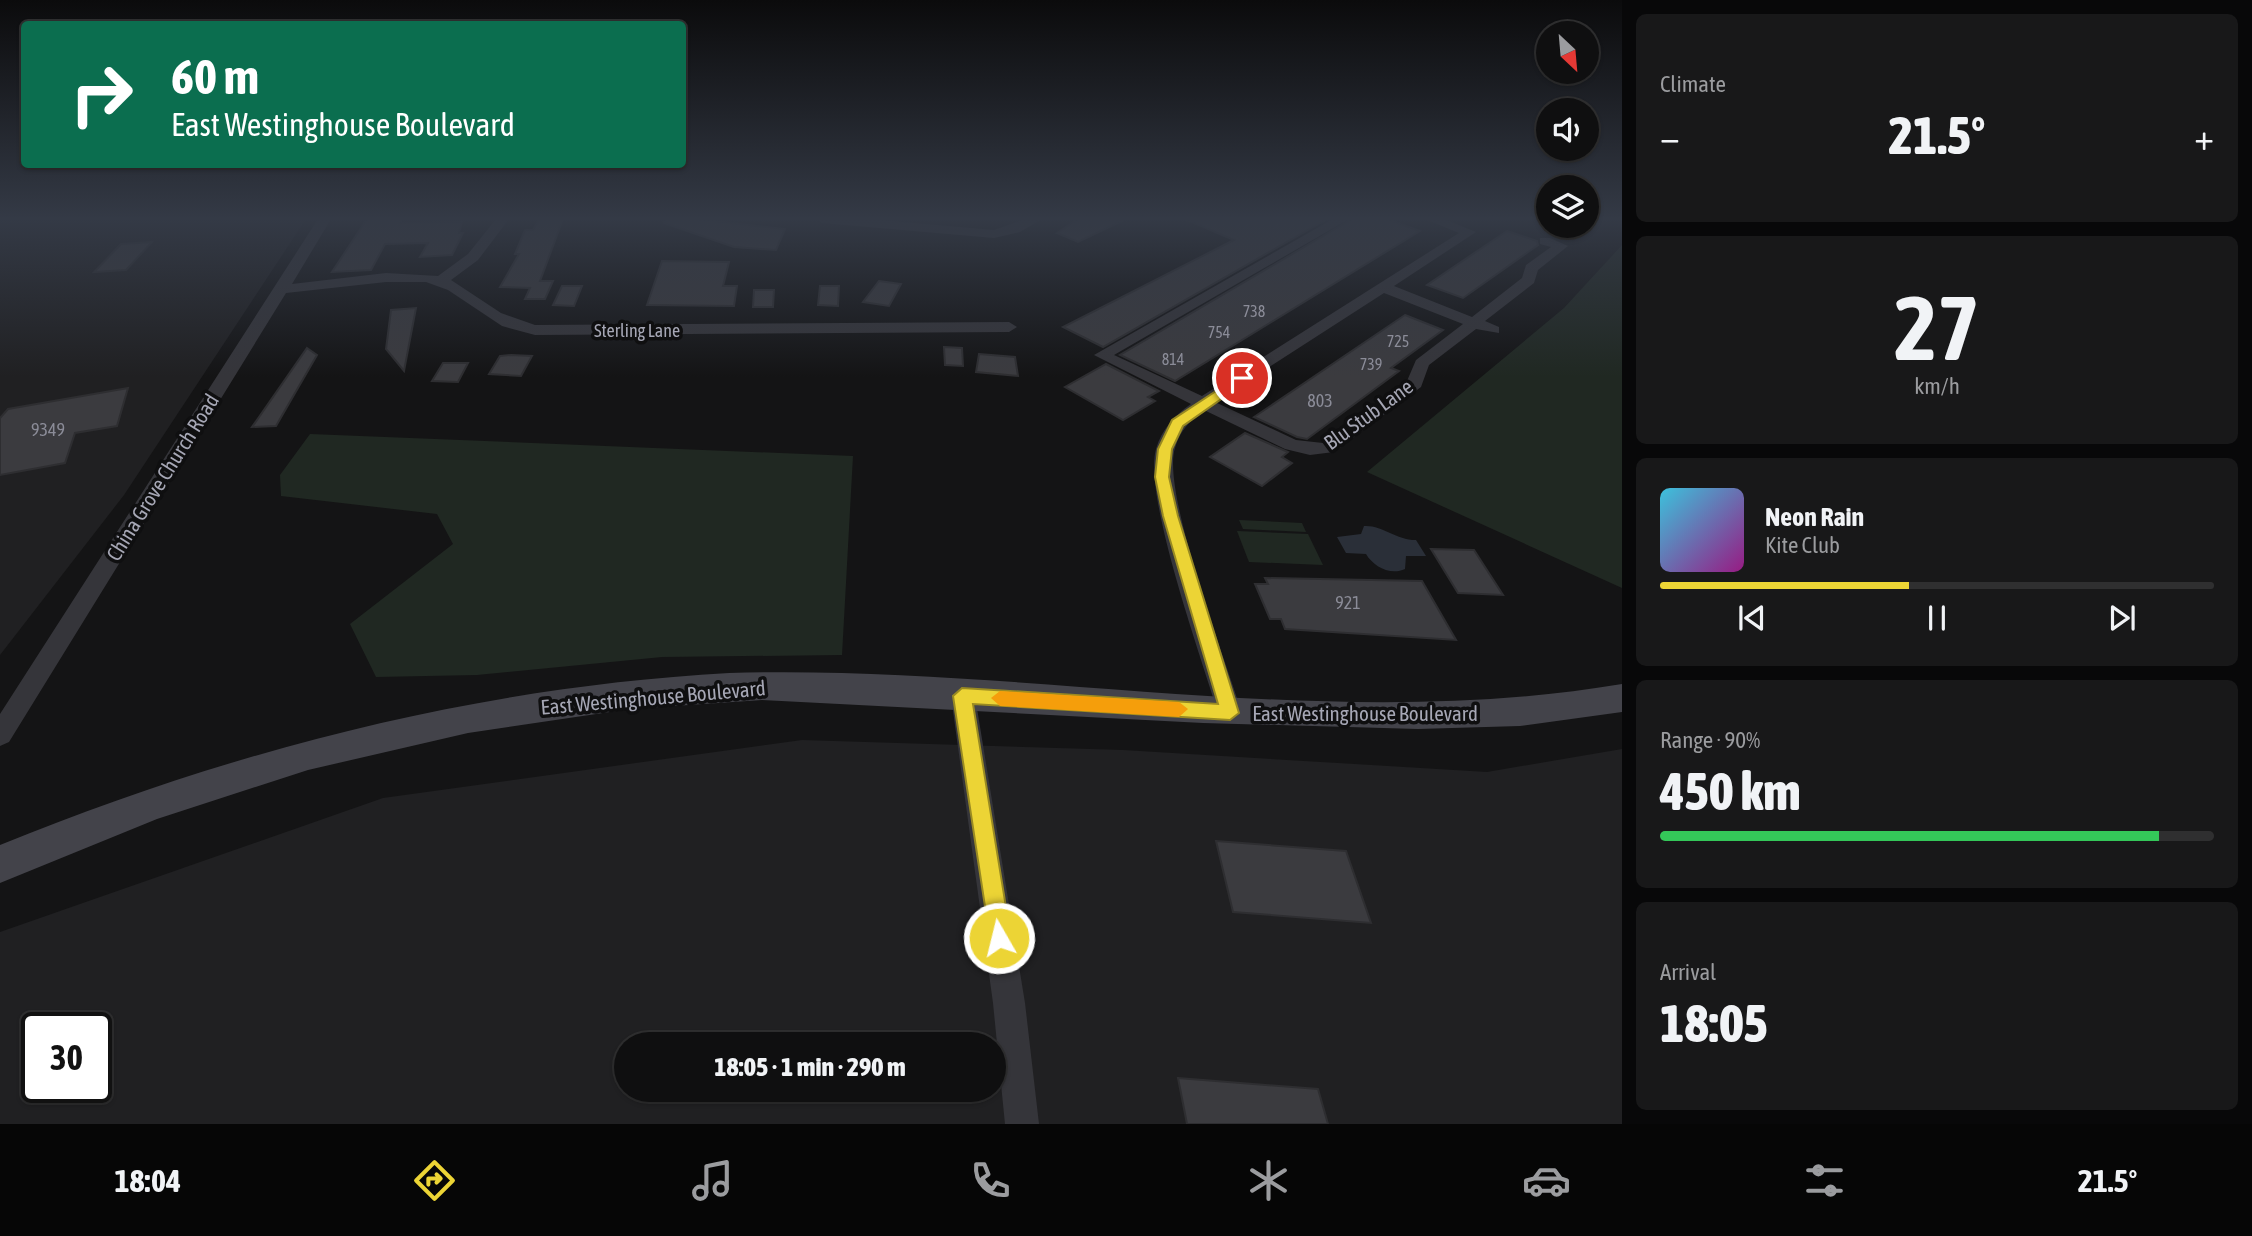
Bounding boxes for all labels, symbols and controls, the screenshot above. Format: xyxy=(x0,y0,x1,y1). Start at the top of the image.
north arrow xyxy=(1536,21,1600,84)
map controls xyxy=(1536,21,1599,238)
text: 60 m xyxy=(171,48,259,104)
icon: right xyxy=(56,49,147,140)
text: Climate xyxy=(1660,71,1726,97)
button: sound xyxy=(1536,98,1599,161)
text: 21.5° xyxy=(1889,105,1985,165)
text: East Westinghouse Boulevard xyxy=(171,106,515,143)
text: − xyxy=(1660,115,1680,158)
text: + xyxy=(2194,115,2214,158)
button: layers xyxy=(1536,175,1599,238)
text: 27 xyxy=(1894,275,1980,379)
house number: 738 xyxy=(1243,302,1265,320)
street label: Sterling Lane xyxy=(594,320,680,341)
house number: 754 xyxy=(1208,323,1230,341)
house number: 725 xyxy=(1387,332,1409,350)
pin xyxy=(1212,348,1272,408)
house number: 814 xyxy=(1162,350,1184,368)
house number: 739 xyxy=(1360,355,1382,373)
icon: arrive xyxy=(1223,359,1261,397)
text: km/h xyxy=(1914,373,1960,399)
street label: Blu Stub Lane xyxy=(1319,374,1417,454)
street label: China Grove Church Road xyxy=(101,389,223,565)
house number: 803 xyxy=(1307,390,1333,411)
house number: 9349 xyxy=(31,419,65,440)
text: Neon Rain xyxy=(1765,502,1864,532)
text: Kite Club xyxy=(1765,532,1840,558)
house number: 921 xyxy=(1335,592,1361,613)
icon: previous xyxy=(1733,599,1771,637)
icon: pause xyxy=(1918,599,1956,637)
icon: next xyxy=(2103,599,2141,637)
street label: East Westinghouse Boulevard xyxy=(540,675,766,719)
street label: East Westinghouse Boulevard xyxy=(1252,701,1478,725)
text: Range · 90% xyxy=(1660,727,1760,753)
text: 450 km xyxy=(1660,761,1801,821)
position arrow xyxy=(962,901,1036,975)
text: Arrival xyxy=(1660,959,1716,985)
text: 18:05 xyxy=(1660,993,1768,1053)
speed limit sign: 30 xyxy=(21,1012,112,1103)
text: 18:05 · 1 min · 290 m xyxy=(714,1052,906,1082)
icon: directions xyxy=(410,1156,459,1205)
icon: music xyxy=(688,1156,737,1205)
icon: phone xyxy=(966,1156,1015,1205)
icon: climate xyxy=(1244,1156,1293,1205)
icon: car xyxy=(1522,1156,1571,1205)
icon: filters xyxy=(1800,1156,1849,1205)
text: 18:04 xyxy=(114,1162,181,1199)
text: 21.5° xyxy=(2078,1162,2137,1199)

